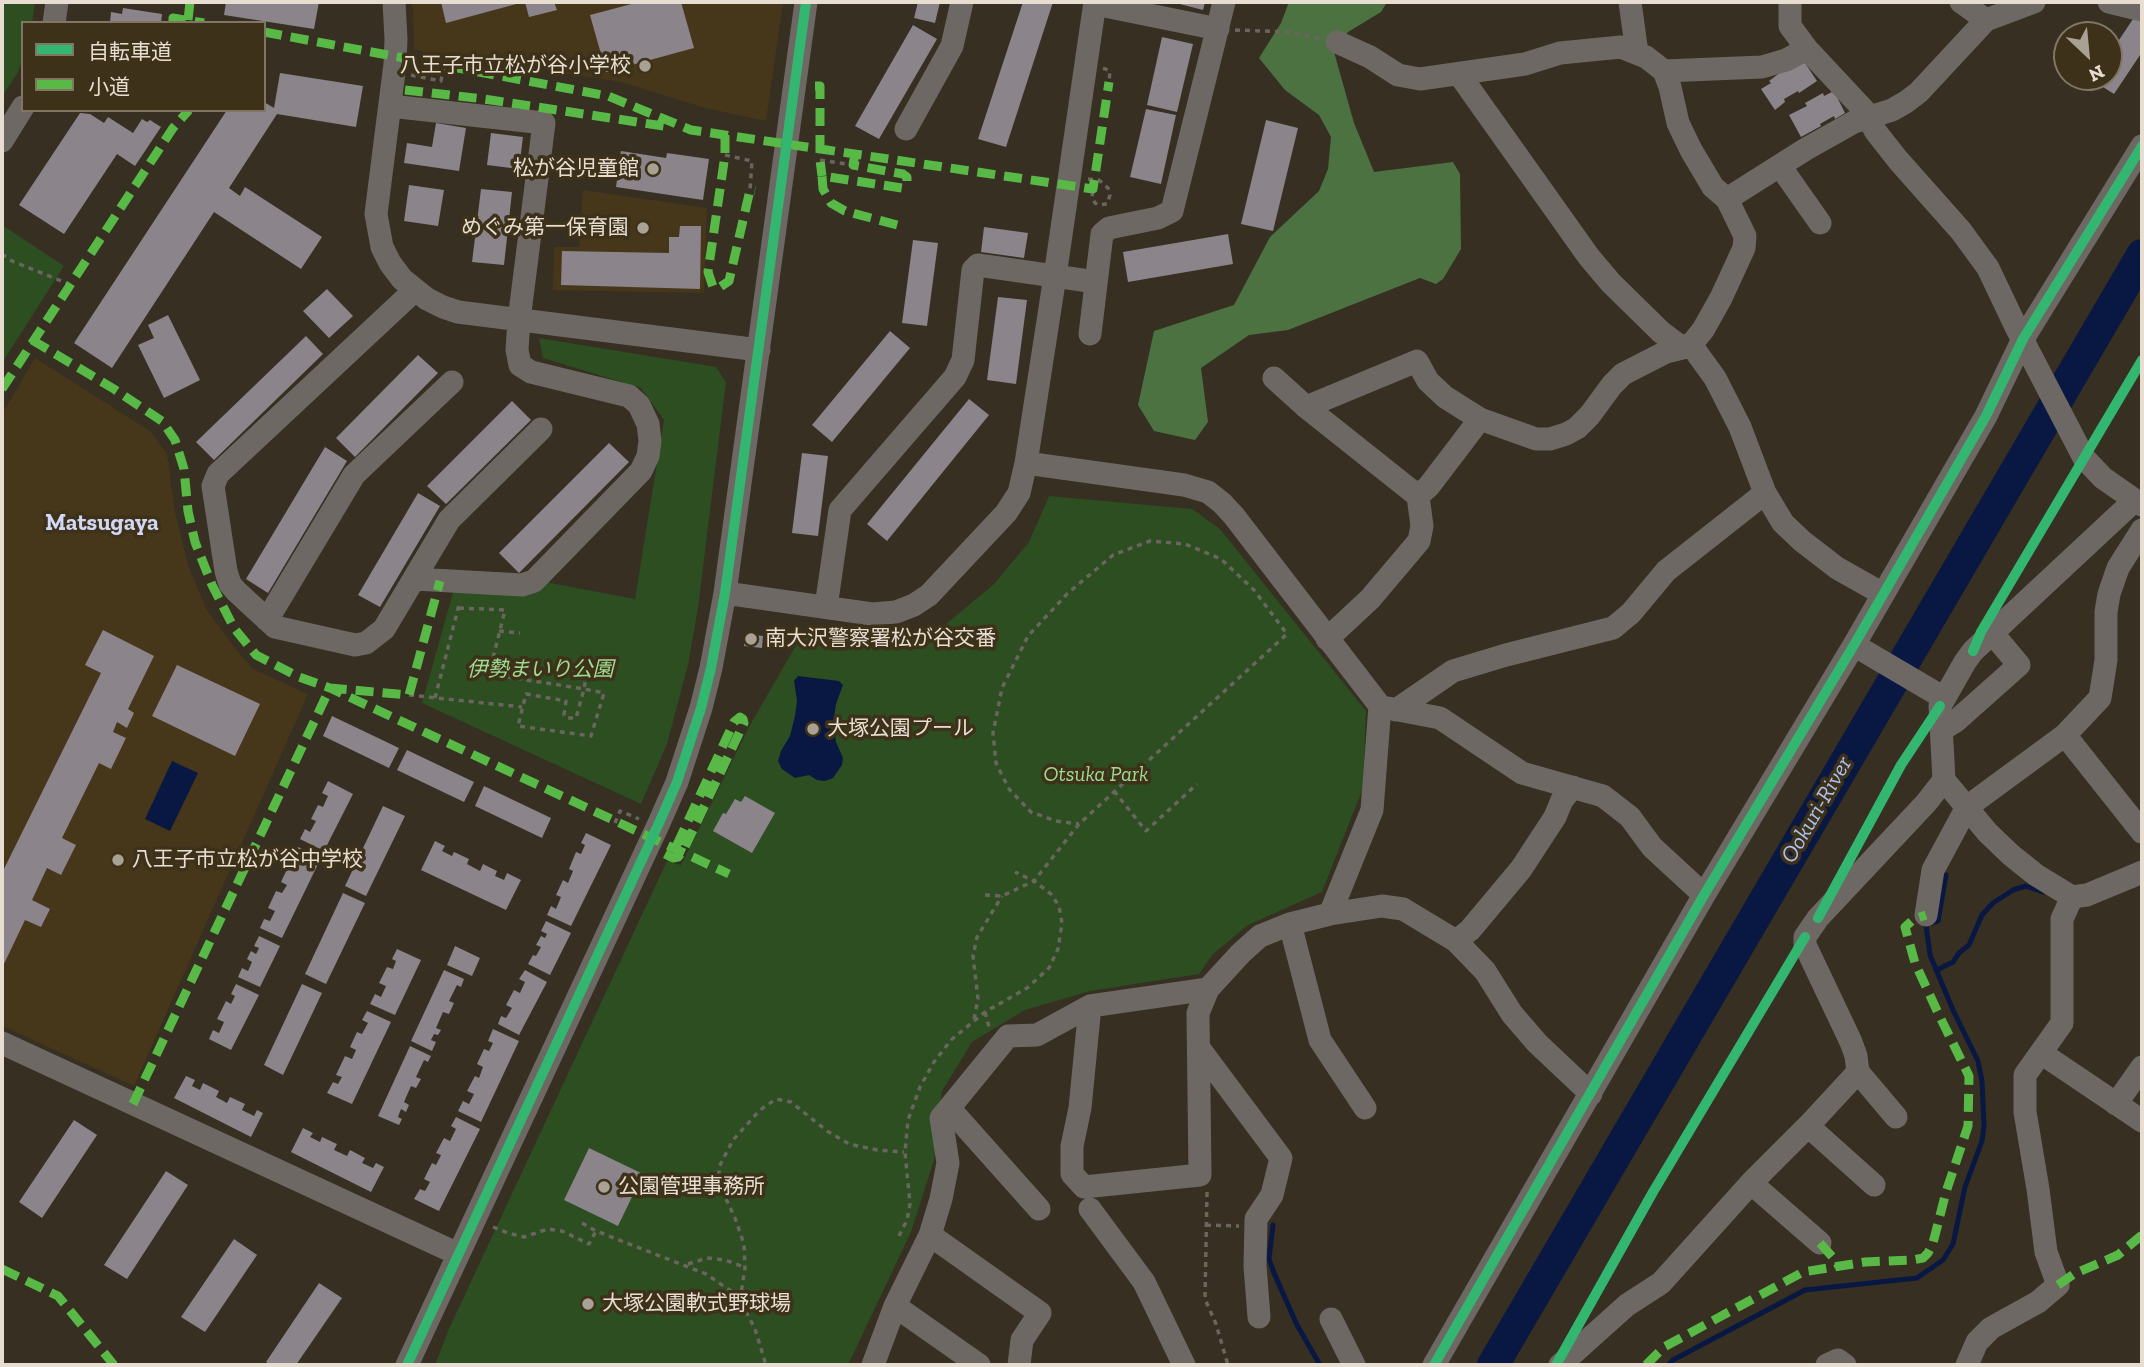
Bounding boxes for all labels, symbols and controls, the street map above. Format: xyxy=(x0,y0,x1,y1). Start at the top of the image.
legend xyxy=(21,21,266,112)
north arrow xyxy=(2053,21,2123,91)
text: 自転車道 xyxy=(88,39,172,64)
place label: 八王子市立松が谷小学校 xyxy=(400,53,631,79)
marker: 八王子市立松が谷小学校 xyxy=(637,58,653,74)
text: N xyxy=(2085,60,2108,87)
text: 小道 xyxy=(88,74,130,99)
place label: 松が谷児童館 xyxy=(513,156,639,182)
marker: 松が谷児童館 xyxy=(645,161,661,177)
place label: めぐみ第一保育園 xyxy=(461,215,629,241)
marker: めぐみ第一保育園 xyxy=(635,220,651,236)
district label: Matsugaya xyxy=(45,509,159,537)
place label: 南大沢警察署松が谷交番 xyxy=(765,626,996,652)
marker: 南大沢警察署松が谷交番 xyxy=(743,631,759,647)
park label: 伊勢まいり公園 xyxy=(467,657,613,683)
place label: 大塚公園プール xyxy=(827,716,974,742)
marker: 大塚公園プール xyxy=(805,721,821,737)
water label: Ookuri-River xyxy=(1775,752,1859,868)
park label: Otsuka Park xyxy=(1044,762,1148,788)
place label: 八王子市立松が谷中学校 xyxy=(132,847,363,873)
marker: 八王子市立松が谷中学校 xyxy=(110,852,126,868)
place label: 公園管理事務所 xyxy=(618,1174,765,1200)
marker: 公園管理事務所 xyxy=(596,1179,612,1195)
place label: 大塚公園軟式野球場 xyxy=(602,1291,791,1317)
marker: 大塚公園軟式野球場 xyxy=(580,1296,596,1312)

